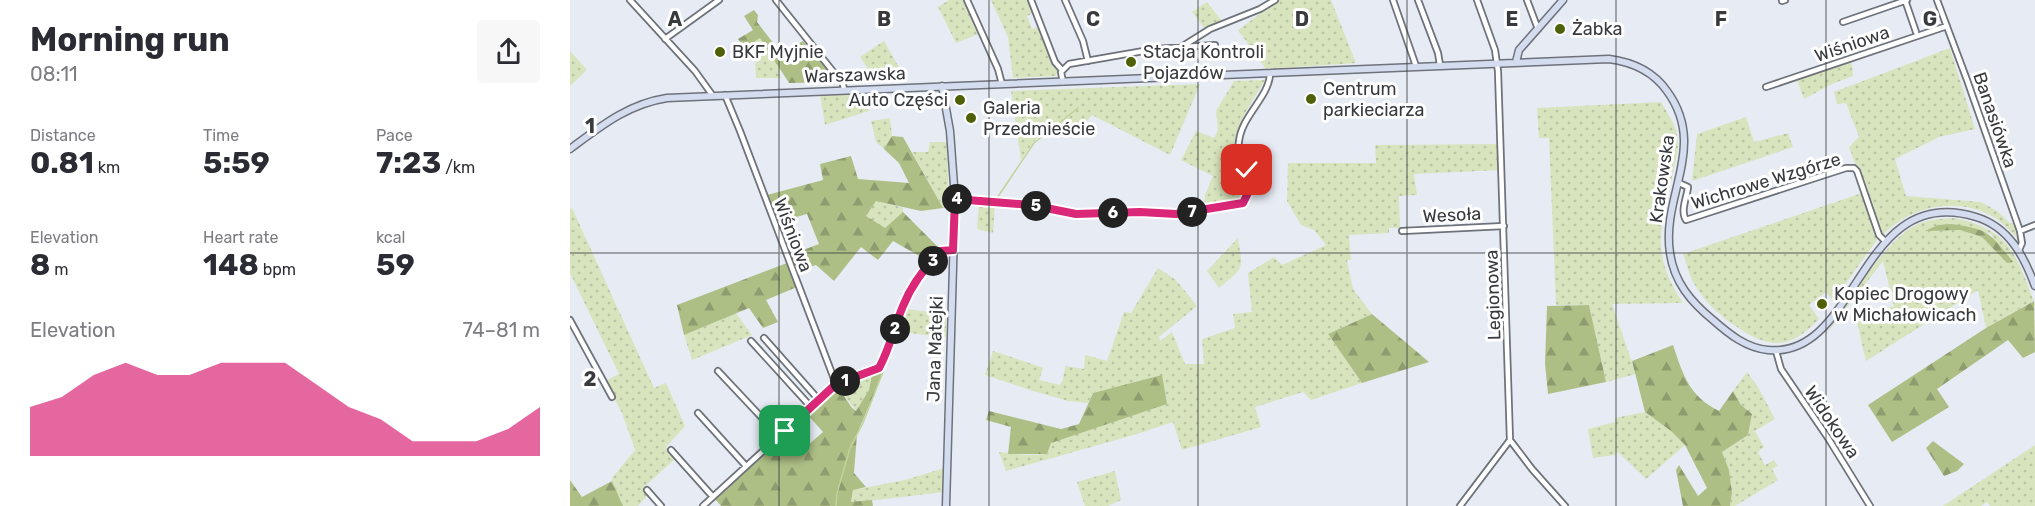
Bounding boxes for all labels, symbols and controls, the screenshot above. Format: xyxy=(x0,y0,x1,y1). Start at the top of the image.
text: A xyxy=(668,7,683,31)
text: B xyxy=(877,7,891,31)
text: C xyxy=(1086,7,1100,31)
text: D xyxy=(1295,7,1309,31)
text: E xyxy=(1506,7,1518,31)
text: F xyxy=(1715,7,1727,31)
text: G xyxy=(1923,7,1937,31)
place label: Żabka xyxy=(1572,18,1623,40)
text: Morning run xyxy=(30,20,230,59)
button: share xyxy=(477,20,540,83)
street label: Wiśniowa xyxy=(1812,21,1892,67)
marker: Żabka xyxy=(1553,22,1567,36)
place label: BKF Myjnie xyxy=(732,41,824,63)
place label: Stacja Kontroli Pojazdów xyxy=(1143,41,1264,84)
marker: BKF Myjnie xyxy=(713,45,727,59)
marker: Stacja Kontroli Pojazdów xyxy=(1124,55,1138,69)
text: 08:11 xyxy=(30,62,78,86)
street label: Warszawska xyxy=(804,62,906,88)
street label: Banasiówka xyxy=(1968,69,2022,171)
place label: Centrum parkieciarza xyxy=(1323,78,1424,121)
place label: Auto Części xyxy=(849,89,948,111)
marker: Centrum parkieciarza xyxy=(1304,92,1318,106)
marker: Auto Części xyxy=(953,93,967,107)
place label: Galeria Przedmieście xyxy=(983,97,1095,140)
marker: Galeria Przedmieście xyxy=(964,111,978,125)
text: 1 xyxy=(585,114,595,138)
text: Distance xyxy=(30,126,96,145)
text: Time xyxy=(203,126,239,145)
text: Pace xyxy=(376,126,413,145)
street label: Krakowska xyxy=(1645,133,1679,225)
pin xyxy=(1221,144,1272,195)
text: 0.81 xyxy=(30,145,94,181)
text: 5:59 xyxy=(203,145,270,181)
text: 7:23 xyxy=(376,145,441,181)
street label: Wichrowe Wzgórze xyxy=(1689,148,1843,214)
icon: check xyxy=(1230,153,1263,186)
text: km xyxy=(94,158,120,177)
text: /km xyxy=(441,158,475,177)
pin: 4 xyxy=(942,184,972,214)
text: 4 xyxy=(952,189,962,208)
pin: 5 xyxy=(1021,191,1051,221)
street label: Wiśniowa xyxy=(769,195,817,275)
text: 5 xyxy=(1031,196,1041,215)
pin: 7 xyxy=(1177,197,1207,227)
pin: 6 xyxy=(1098,198,1128,228)
text: 7 xyxy=(1187,202,1197,221)
street label: Wesoła xyxy=(1422,202,1482,228)
text: 6 xyxy=(1108,203,1118,222)
text: Elevation xyxy=(30,228,99,247)
text: Heart rate xyxy=(203,228,278,247)
text: kcal xyxy=(376,228,405,247)
pin: 3 xyxy=(918,246,948,276)
text: 8 xyxy=(30,247,50,283)
text: 148 xyxy=(203,247,259,283)
text: 59 xyxy=(376,247,415,283)
street label: Legionowa xyxy=(1480,249,1506,341)
text: 3 xyxy=(928,251,938,270)
text: m xyxy=(50,260,68,279)
text: bpm xyxy=(259,260,296,279)
place label: Kopiec Drogowy w Michałowicach xyxy=(1834,283,1977,326)
street label: Jana Matejki xyxy=(922,296,948,402)
marker: Kopiec Drogowy w Michałowicach xyxy=(1815,297,1829,311)
pin: 2 xyxy=(880,314,910,344)
text: Elevation xyxy=(30,318,116,342)
text: 74–81 m xyxy=(463,318,540,342)
text: 2 xyxy=(890,319,900,338)
pin: 1 xyxy=(830,366,860,396)
text: 2 xyxy=(584,367,597,391)
text: 1 xyxy=(841,371,849,390)
street label: Widokowa xyxy=(1800,382,1864,462)
pin xyxy=(759,405,810,456)
icon: arrive xyxy=(768,414,801,447)

